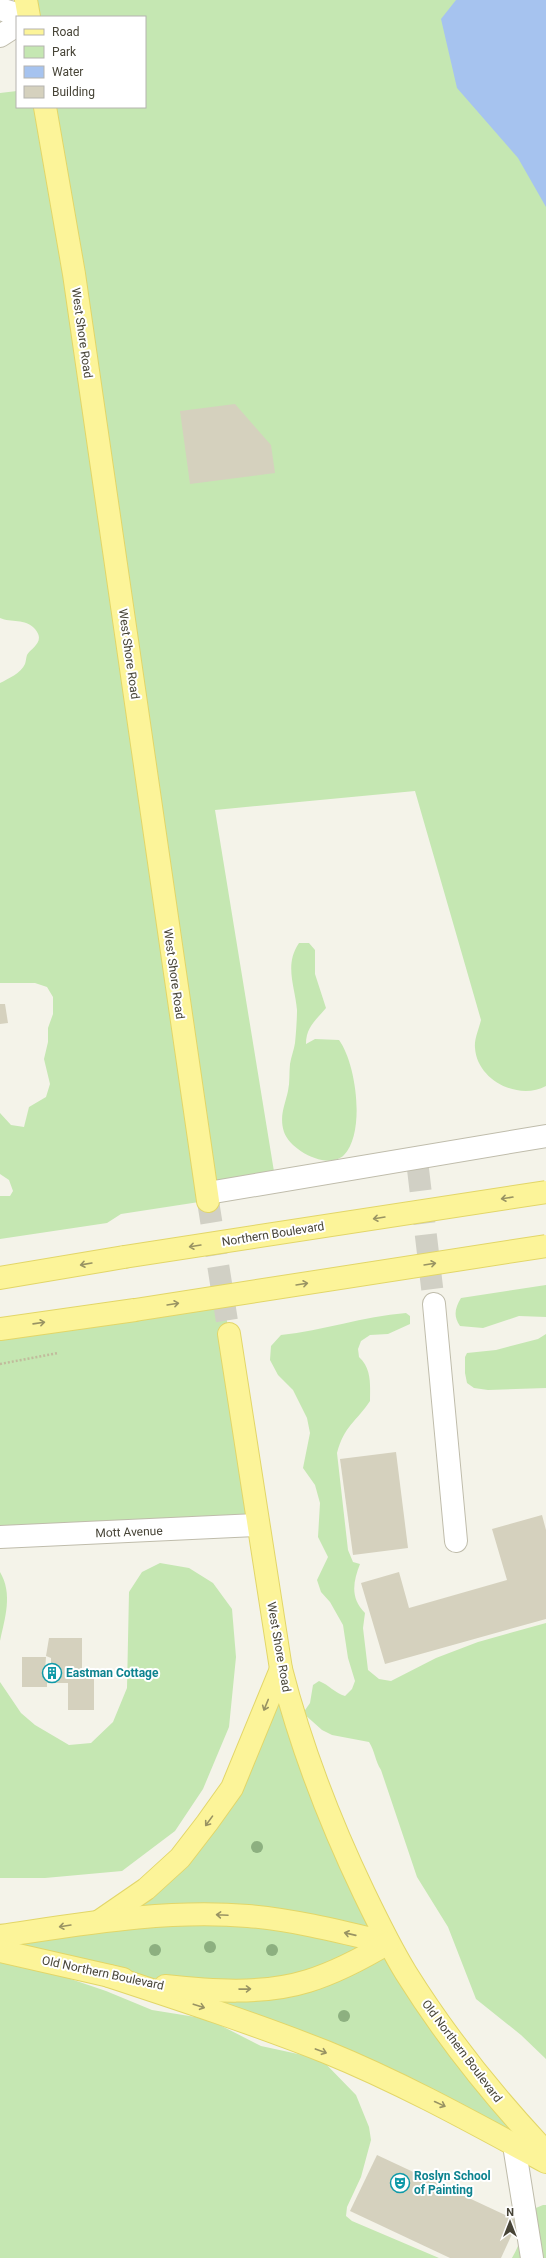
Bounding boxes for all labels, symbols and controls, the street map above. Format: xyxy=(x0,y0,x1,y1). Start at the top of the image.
legend xyxy=(16,16,146,108)
text: Road xyxy=(52,25,80,39)
text: Park xyxy=(52,45,77,59)
text: Water xyxy=(52,65,83,79)
text: Building xyxy=(52,85,95,99)
street label: West Shore Road xyxy=(69,287,95,379)
street label: West Shore Road xyxy=(116,608,142,700)
street label: West Shore Road xyxy=(161,928,187,1020)
one-way arrow xyxy=(501,1194,514,1202)
one-way arrow xyxy=(373,1214,386,1222)
street label: Northern Boulevard xyxy=(221,1219,325,1249)
one-way arrow xyxy=(189,1242,202,1250)
one-way arrow xyxy=(80,1260,93,1268)
one-way arrow xyxy=(423,1260,436,1268)
one-way arrow xyxy=(295,1280,308,1288)
one-way arrow xyxy=(166,1300,179,1308)
one-way arrow xyxy=(32,1319,45,1327)
street label: Mott Avenue xyxy=(95,1524,163,1540)
street label: West Shore Road xyxy=(264,1601,294,1693)
building icon: Eastman Cottage xyxy=(41,1662,63,1684)
place label: Eastman Cottage xyxy=(66,1666,159,1680)
one-way arrow xyxy=(261,1698,269,1710)
one-way arrow xyxy=(205,1815,213,1826)
one-way arrow xyxy=(216,1911,229,1919)
one-way arrow xyxy=(59,1922,72,1930)
one-way arrow xyxy=(344,1930,357,1938)
street label: Old Northern Boulevard xyxy=(41,1953,165,1993)
one-way arrow xyxy=(238,1985,251,1993)
street label: Old Northern Boulevard xyxy=(419,1997,505,2105)
one-way arrow xyxy=(192,2003,205,2010)
one-way arrow xyxy=(315,2047,327,2055)
one-way arrow xyxy=(433,2101,445,2108)
place label: Roslyn School of Painting xyxy=(414,2169,491,2197)
theatre icon: Roslyn School of Painting xyxy=(389,2172,411,2194)
north arrow xyxy=(490,2202,530,2242)
text: N xyxy=(506,2206,514,2219)

